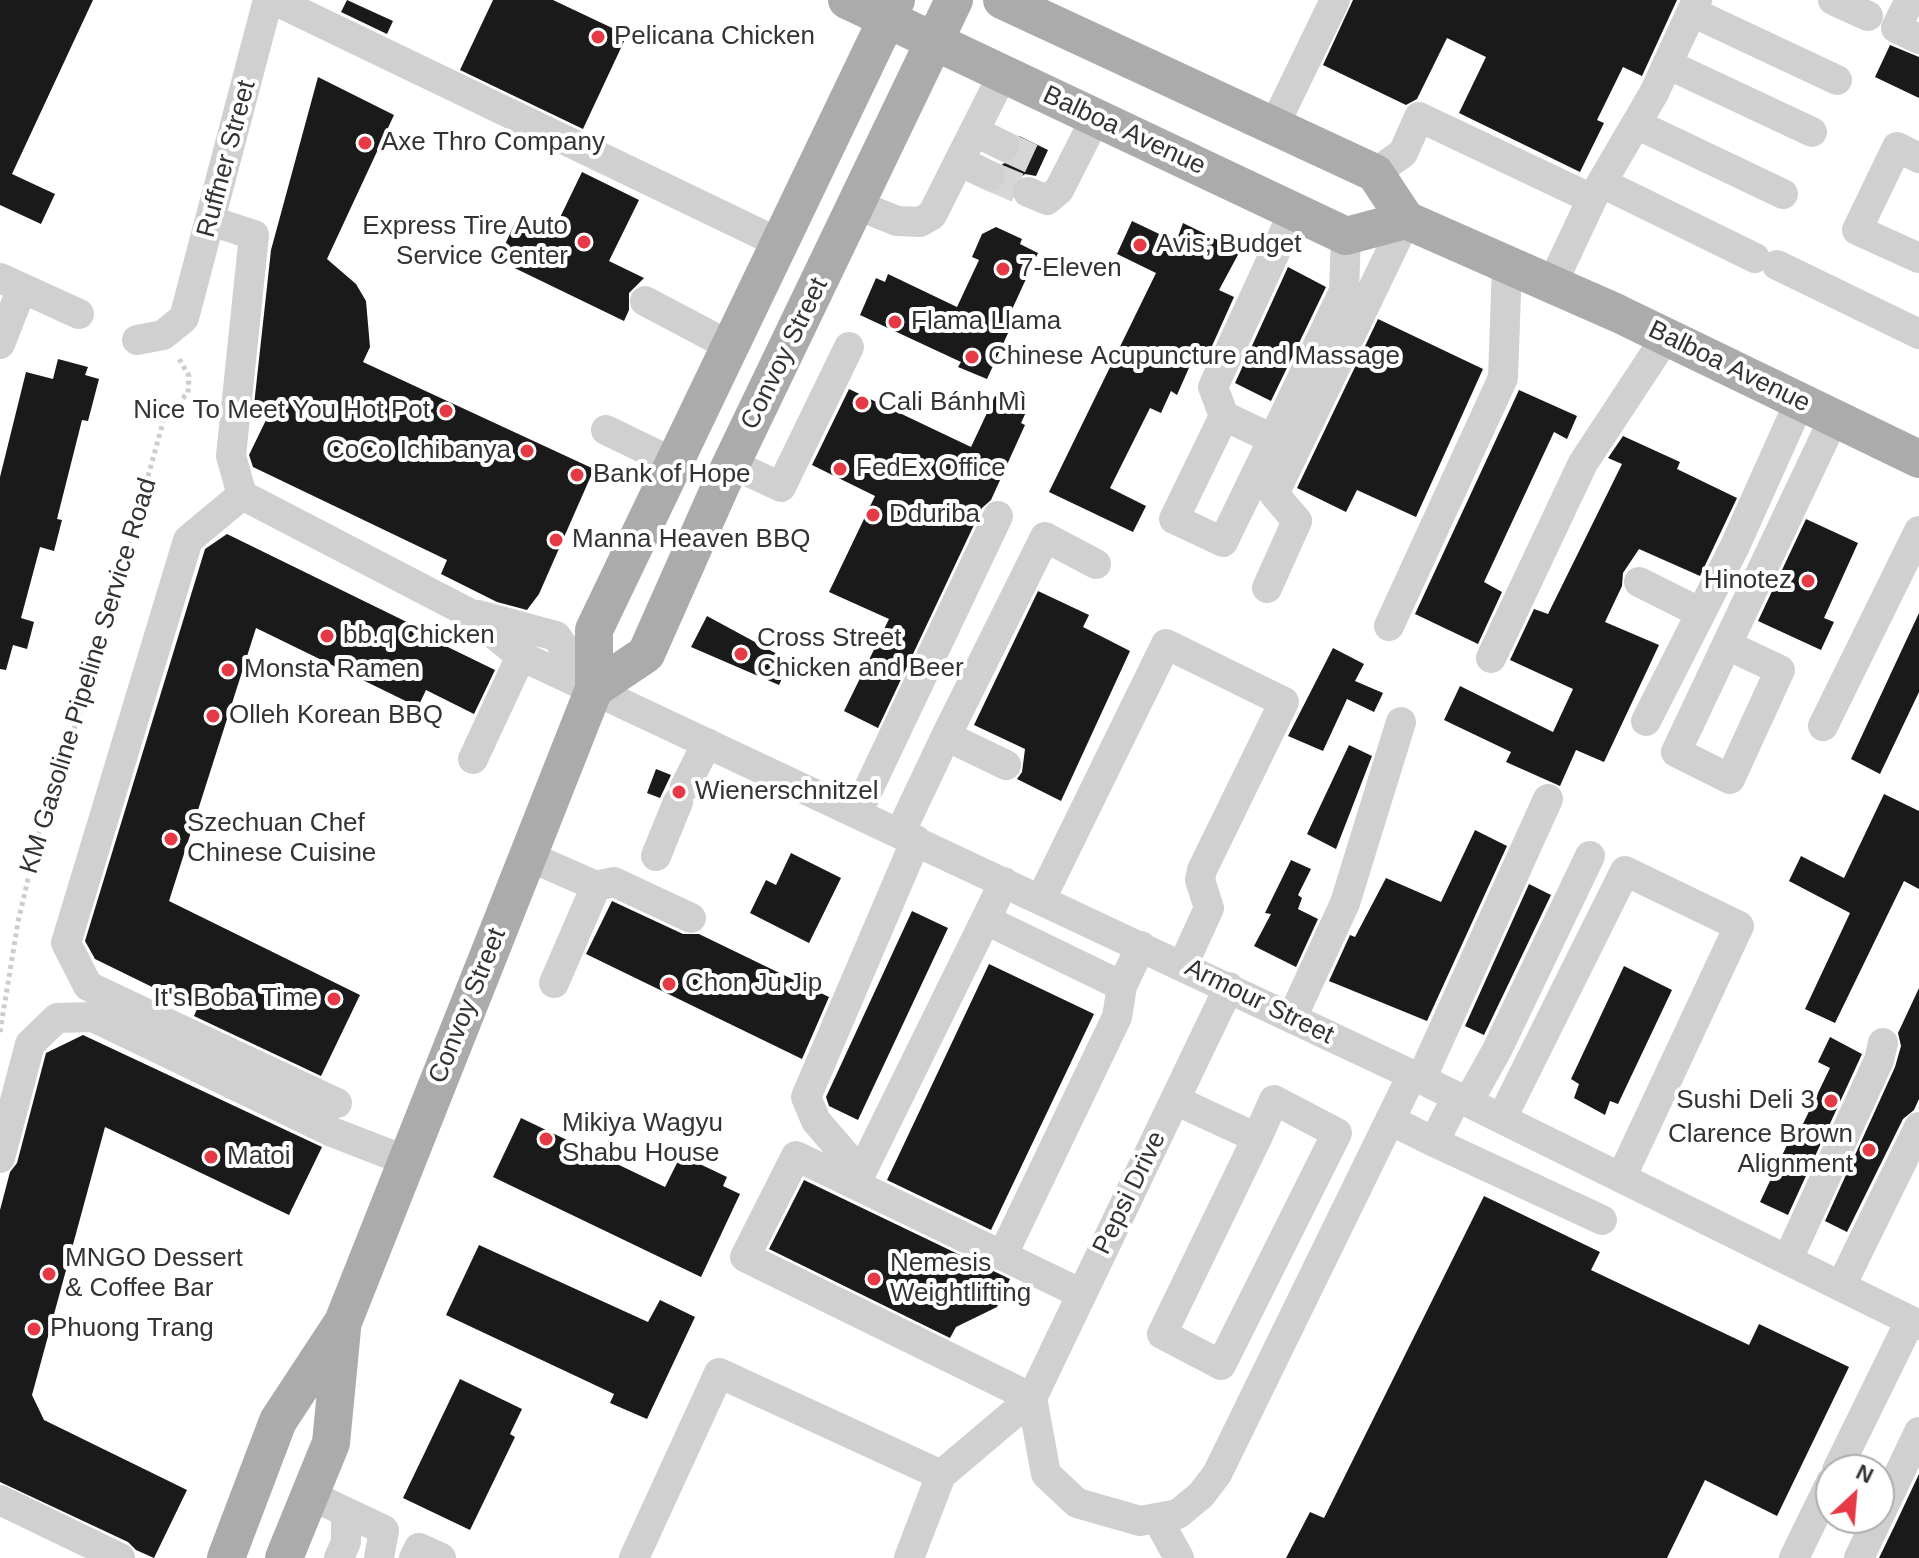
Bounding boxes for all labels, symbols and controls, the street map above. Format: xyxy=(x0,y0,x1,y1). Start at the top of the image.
place label: Pelicana Chicken xyxy=(614,21,815,53)
marker: Pelicana Chicken xyxy=(589,28,607,46)
street label: Ruffner Street xyxy=(191,77,263,241)
street label: Balboa Avenue xyxy=(1038,80,1210,182)
place label: Axe Thro Company xyxy=(381,127,605,159)
marker: Axe Thro Company xyxy=(356,134,374,152)
place label: Express Tire Auto Service Center xyxy=(362,211,568,272)
place label: Avis; Budget xyxy=(1156,229,1302,261)
marker: Express Tire Auto Service Center xyxy=(575,233,593,251)
marker: Avis; Budget xyxy=(1131,236,1149,254)
place label: 7-Eleven xyxy=(1019,253,1122,285)
marker: 7-Eleven xyxy=(994,260,1012,278)
street label: Convoy Street xyxy=(735,273,835,435)
place label: Flama Llama xyxy=(911,306,1061,338)
marker: Flama Llama xyxy=(886,313,904,331)
street label: Balboa Avenue xyxy=(1643,314,1815,420)
place label: Chinese Acupuncture and Massage xyxy=(988,341,1400,373)
marker: Chinese Acupuncture and Massage xyxy=(963,348,981,366)
place label: Cali Bánh Mì xyxy=(878,387,1027,419)
marker: Cali Bánh Mì xyxy=(853,394,871,412)
place label: Nice To Meet You Hot Pot xyxy=(133,395,430,427)
marker: Nice To Meet You Hot Pot xyxy=(437,402,455,420)
place label: CoCo Ichibanya xyxy=(326,435,511,467)
marker: CoCo Ichibanya xyxy=(518,442,536,460)
place label: FedEx Office xyxy=(856,453,1006,485)
place label: Bank of Hope xyxy=(593,459,751,491)
marker: FedEx Office xyxy=(831,460,849,478)
marker: Bank of Hope xyxy=(568,466,586,484)
street label: KM Gasoline Pipeline Service Road xyxy=(14,475,164,877)
place label: Dduriba xyxy=(889,499,980,531)
marker: Dduriba xyxy=(864,506,882,524)
place label: Manna Heaven BBQ xyxy=(572,524,810,556)
marker: Manna Heaven BBQ xyxy=(547,531,565,549)
place label: Hinotez xyxy=(1704,565,1792,597)
marker: Hinotez xyxy=(1799,572,1817,590)
place label: bb.q Chicken xyxy=(343,620,495,652)
place label: Cross Street Chicken and Beer xyxy=(757,623,964,684)
marker: bb.q Chicken xyxy=(318,627,336,645)
marker: Cross Street Chicken and Beer xyxy=(732,645,750,663)
place label: Monsta Ramen xyxy=(244,654,420,686)
marker: Monsta Ramen xyxy=(219,661,237,679)
place label: Olleh Korean BBQ xyxy=(229,700,443,732)
marker: Olleh Korean BBQ xyxy=(204,707,222,725)
place label: Wienerschnitzel xyxy=(695,776,879,808)
marker: Wienerschnitzel xyxy=(670,783,688,801)
place label: Szechuan Chef Chinese Cuisine xyxy=(187,808,376,870)
marker: Szechuan Chef Chinese Cuisine xyxy=(162,830,180,848)
street label: Convoy Street xyxy=(423,924,513,1088)
street label: Armour Street xyxy=(1179,953,1339,1051)
place label: Chon Ju Jip xyxy=(685,968,822,1000)
marker: Chon Ju Jip xyxy=(660,975,678,993)
place label: It's Boba Time xyxy=(154,983,318,1015)
marker: It's Boba Time xyxy=(325,990,343,1008)
place label: Sushi Deli 3 xyxy=(1676,1085,1815,1117)
marker: Sushi Deli 3 xyxy=(1822,1092,1840,1110)
place label: Mikiya Wagyu Shabu House xyxy=(562,1108,723,1170)
place label: Clarence Brown Alignment xyxy=(1668,1119,1853,1180)
street label: Pepsi Drive xyxy=(1087,1126,1173,1260)
marker: Mikiya Wagyu Shabu House xyxy=(537,1130,555,1148)
place label: Matoi xyxy=(227,1141,291,1173)
marker: Clarence Brown Alignment xyxy=(1860,1141,1878,1159)
marker: Matoi xyxy=(202,1148,220,1166)
place label: MNGO Dessert & Coffee Bar xyxy=(65,1243,243,1304)
place label: Nemesis Weightlifting xyxy=(890,1248,1031,1310)
marker: MNGO Dessert & Coffee Bar xyxy=(40,1265,58,1283)
marker: Nemesis Weightlifting xyxy=(865,1270,883,1288)
place label: Phuong Trang xyxy=(50,1313,214,1345)
marker: Phuong Trang xyxy=(25,1320,43,1338)
north arrow xyxy=(1815,1454,1895,1534)
text: N xyxy=(1852,1459,1877,1488)

